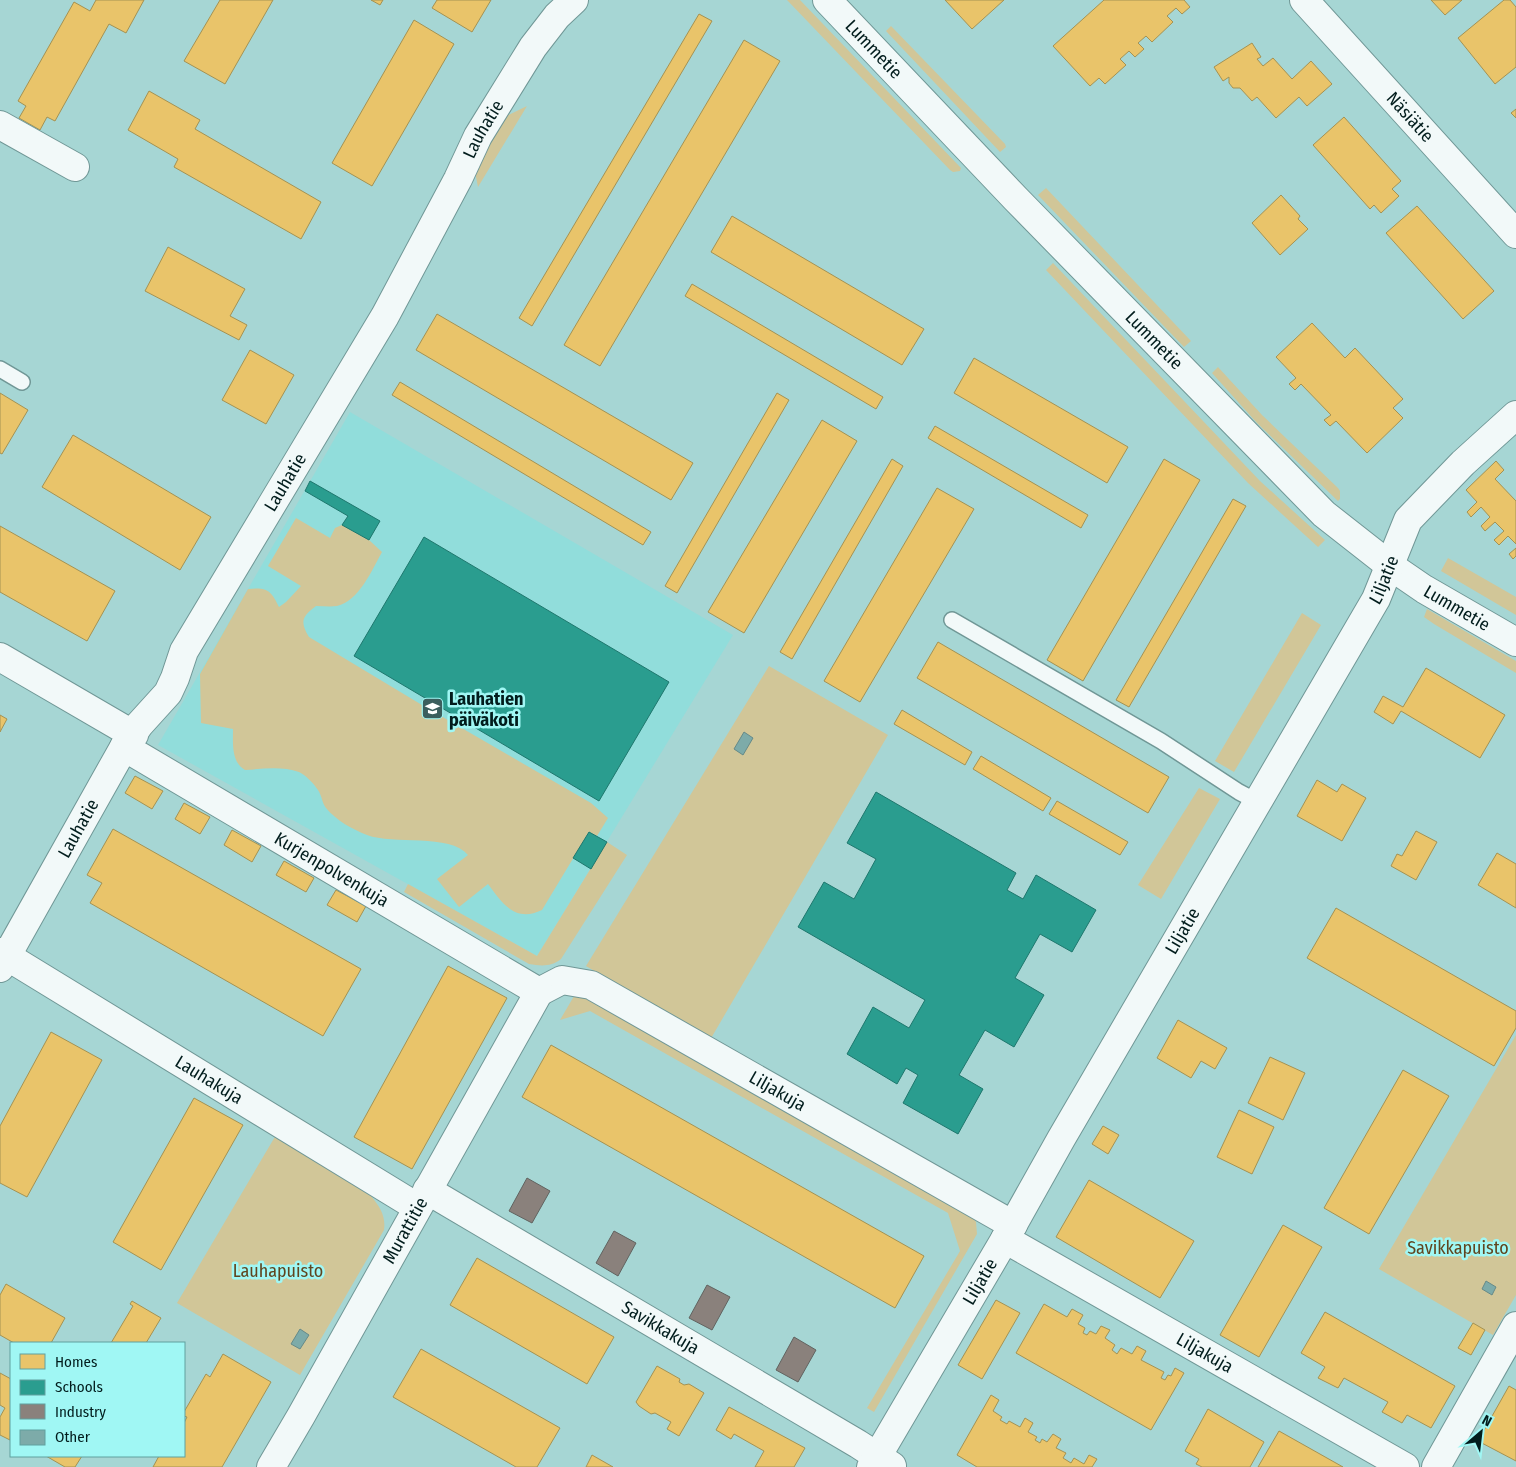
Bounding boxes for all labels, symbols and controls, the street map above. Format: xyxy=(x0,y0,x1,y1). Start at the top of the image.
street label: Lummetie xyxy=(841,15,907,83)
street label: Näsiätie xyxy=(1382,87,1438,147)
street label: Lauhatie xyxy=(458,96,509,162)
street label: Lummetie xyxy=(1121,306,1188,374)
street label: Lauhatie xyxy=(259,449,311,515)
street label: Liljatie xyxy=(1364,552,1403,608)
street label: Lummetie xyxy=(1420,580,1494,636)
place label: Lauhatien päiväkoti xyxy=(449,688,524,731)
school or university icon: Lauhatien päiväkoti xyxy=(421,697,445,721)
street label: Lauhatie xyxy=(53,795,104,862)
street label: Kurjenpolvenkuja xyxy=(270,827,393,912)
street label: Liljatie xyxy=(1160,904,1205,958)
street label: Lauhakuja xyxy=(171,1051,247,1109)
street label: Liljakuja xyxy=(745,1066,810,1116)
street label: Murattitie xyxy=(378,1193,433,1267)
park label: Savikkapuisto xyxy=(1407,1237,1509,1259)
street label: Liljatie xyxy=(958,1254,1002,1309)
park label: Lauhapuisto xyxy=(233,1260,323,1282)
street label: Savikkakuja xyxy=(618,1296,703,1359)
street label: Liljakuja xyxy=(1173,1328,1237,1378)
legend xyxy=(10,1342,185,1457)
text: Homes xyxy=(55,1353,97,1371)
text: Schools xyxy=(55,1378,103,1396)
text: Industry xyxy=(55,1403,106,1421)
north arrow xyxy=(1456,1407,1506,1457)
text: N xyxy=(1479,1411,1495,1430)
text: Other xyxy=(55,1428,91,1446)

